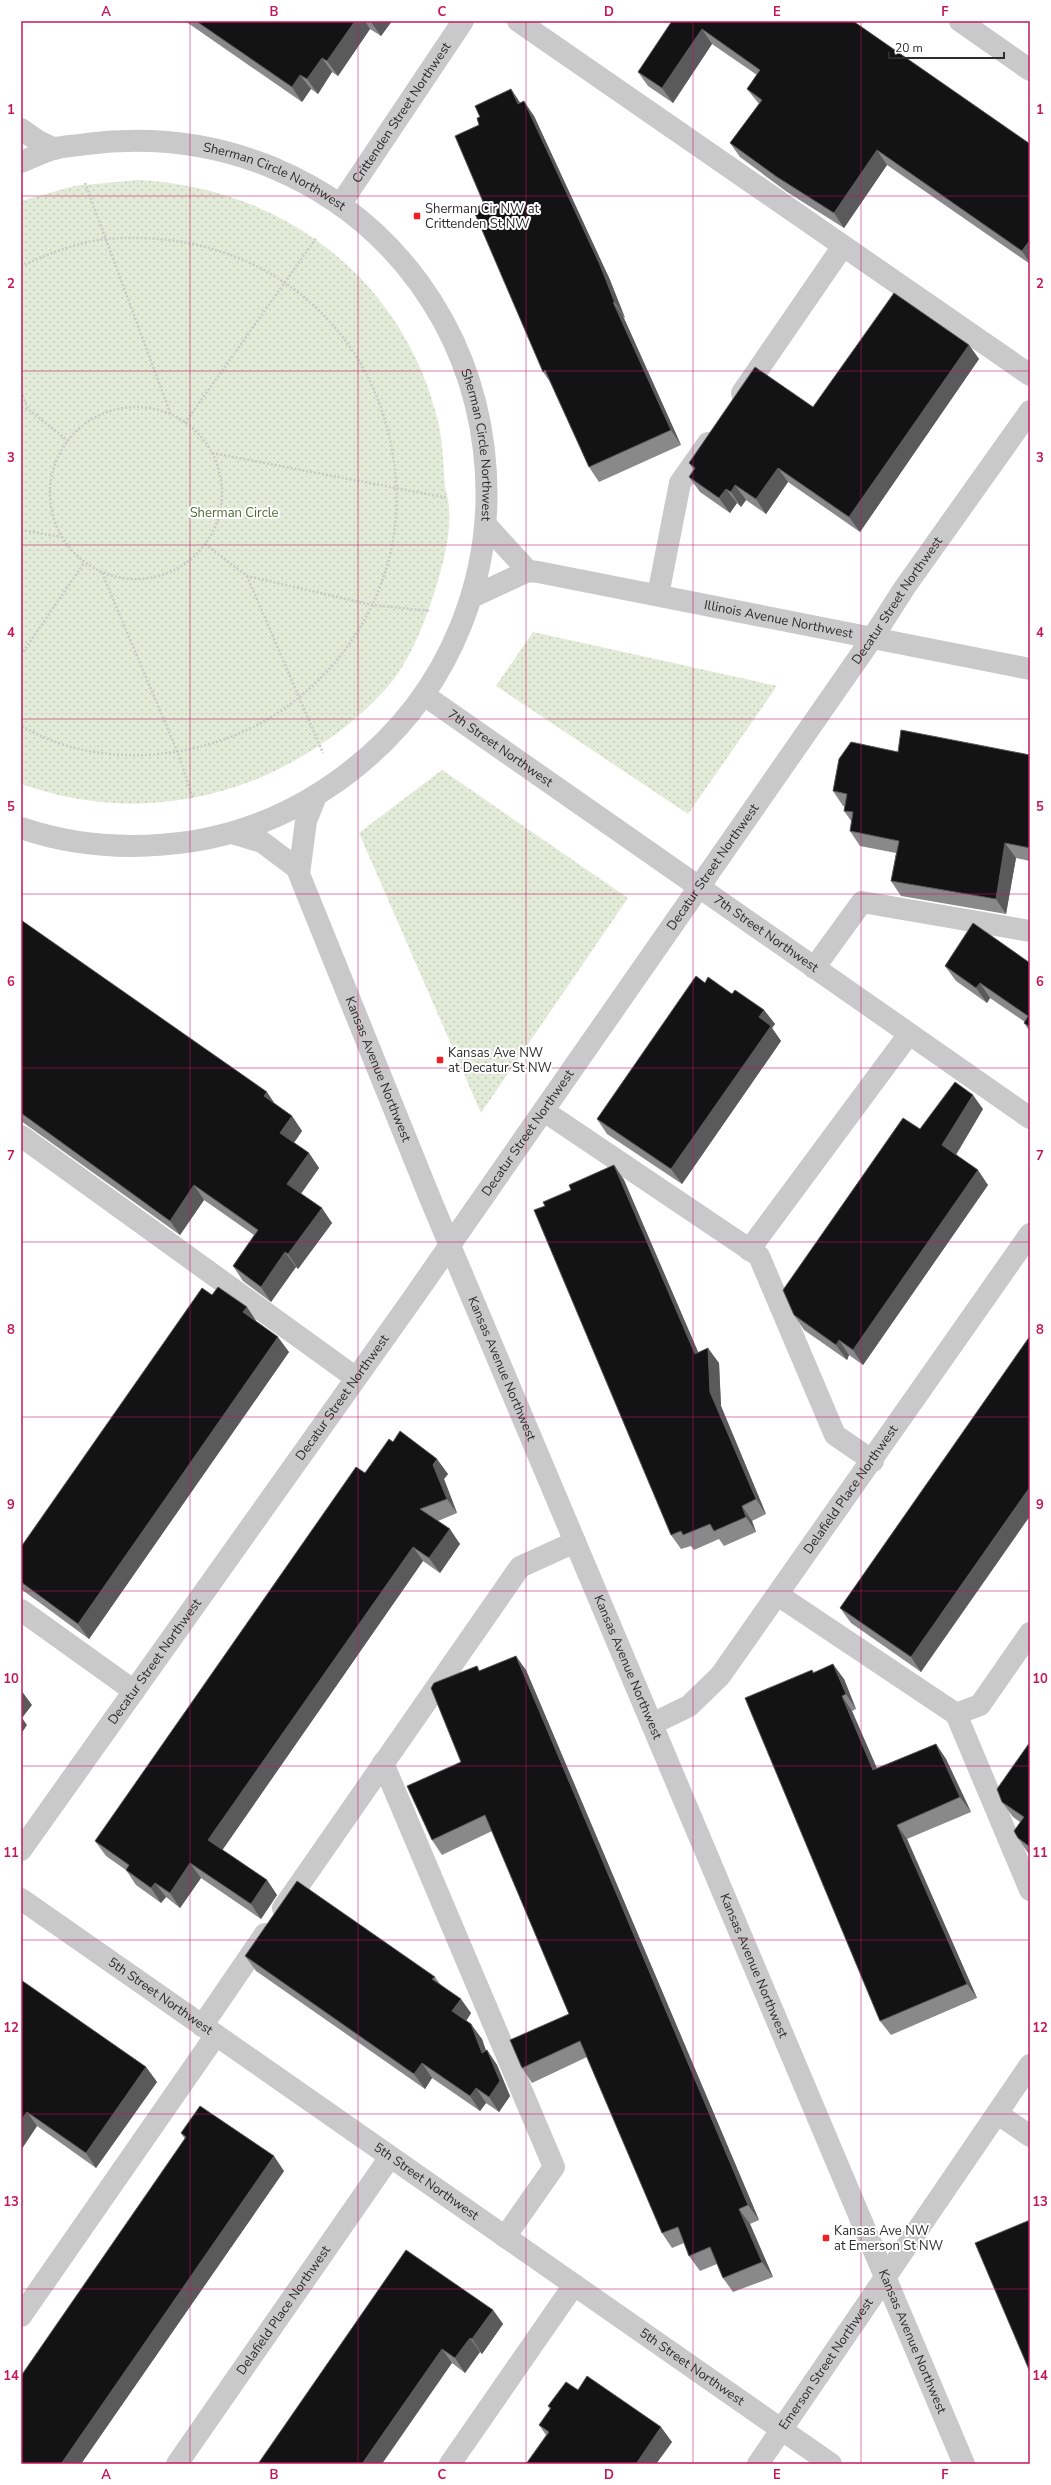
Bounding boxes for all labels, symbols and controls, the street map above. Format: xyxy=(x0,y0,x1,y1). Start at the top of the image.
text: A xyxy=(101,3,111,21)
text: B xyxy=(270,3,279,21)
text: C xyxy=(438,3,447,21)
text: D xyxy=(604,3,614,21)
text: E xyxy=(773,3,781,21)
text: F xyxy=(941,3,949,21)
scale bar xyxy=(889,34,1004,60)
street label: Crittenden Street Northwest xyxy=(348,38,456,187)
text: 20 m xyxy=(895,40,923,56)
text: 1 xyxy=(7,101,15,119)
text: 1 xyxy=(1036,101,1044,119)
street label: Sherman Circle Northwest xyxy=(202,138,350,215)
place label: Sherman Cir NW at Crittenden St NW xyxy=(425,200,540,233)
marker: Sherman Cir NW at Crittenden St NW xyxy=(412,211,422,221)
text: 2 xyxy=(7,275,15,293)
text: 2 xyxy=(1036,275,1044,293)
street label: Sherman Circle Northwest xyxy=(456,366,495,522)
text: 3 xyxy=(7,449,15,467)
text: 3 xyxy=(1036,449,1044,467)
park label: Sherman Circle xyxy=(190,504,278,522)
street label: Decatur Street Northwest xyxy=(848,533,947,668)
street label: Illinois Avenue Northwest xyxy=(703,596,855,643)
text: 4 xyxy=(7,624,15,642)
text: 4 xyxy=(1036,624,1044,642)
street label: 7th Street Northwest xyxy=(444,705,557,791)
text: 5 xyxy=(7,798,15,816)
text: 5 xyxy=(1036,798,1044,816)
street label: Decatur Street Northwest xyxy=(663,800,763,934)
street label: 7th Street Northwest xyxy=(710,891,822,977)
text: 6 xyxy=(7,973,15,991)
text: 6 xyxy=(1036,973,1044,991)
street label: Kansas Avenue Northwest xyxy=(341,994,416,1145)
place label: Kansas Ave NW at Decatur St NW xyxy=(448,1044,552,1077)
marker: Kansas Ave NW at Decatur St NW xyxy=(435,1055,445,1065)
street label: Decatur Street Northwest xyxy=(477,1066,578,1200)
text: 7 xyxy=(7,1147,15,1165)
text: 7 xyxy=(1036,1147,1044,1165)
street label: Kansas Avenue Northwest xyxy=(463,1294,540,1444)
text: 8 xyxy=(7,1321,15,1339)
text: 8 xyxy=(1036,1321,1044,1339)
street label: Decatur Street Northwest xyxy=(292,1331,394,1464)
street label: Delafield Place Northwest xyxy=(799,1421,902,1558)
text: 9 xyxy=(7,1496,15,1514)
text: 9 xyxy=(1036,1496,1044,1514)
street label: Kansas Avenue Northwest xyxy=(589,1592,666,1742)
street label: Decatur Street Northwest xyxy=(104,1595,206,1728)
text: 10 xyxy=(3,1670,19,1688)
text: 10 xyxy=(1032,1670,1048,1688)
text: 11 xyxy=(3,1844,19,1862)
text: 11 xyxy=(1032,1844,1048,1862)
street label: Kansas Avenue Northwest xyxy=(715,1891,792,2041)
street label: 5th Street Northwest xyxy=(104,1953,217,2039)
text: 12 xyxy=(3,2019,19,2037)
text: 12 xyxy=(1032,2019,1048,2037)
street label: 5th Street Northwest xyxy=(370,2139,483,2225)
text: 13 xyxy=(3,2193,19,2211)
text: 13 xyxy=(1032,2193,1048,2211)
place label: Kansas Ave NW at Emerson St NW xyxy=(834,2222,943,2255)
marker: Kansas Ave NW at Emerson St NW xyxy=(821,2233,831,2243)
street label: Delafield Place Northwest xyxy=(232,2242,335,2379)
street label: Kansas Avenue Northwest xyxy=(874,2267,951,2417)
street label: Emerson Street Northwest xyxy=(775,2294,878,2433)
street label: 5th Street Northwest xyxy=(636,2324,748,2410)
text: 14 xyxy=(3,2367,19,2385)
text: 14 xyxy=(1032,2367,1048,2385)
text: A xyxy=(101,2466,111,2484)
text: B xyxy=(270,2466,279,2484)
text: C xyxy=(438,2466,447,2484)
text: D xyxy=(604,2466,614,2484)
text: E xyxy=(773,2466,781,2484)
text: F xyxy=(941,2466,949,2484)

